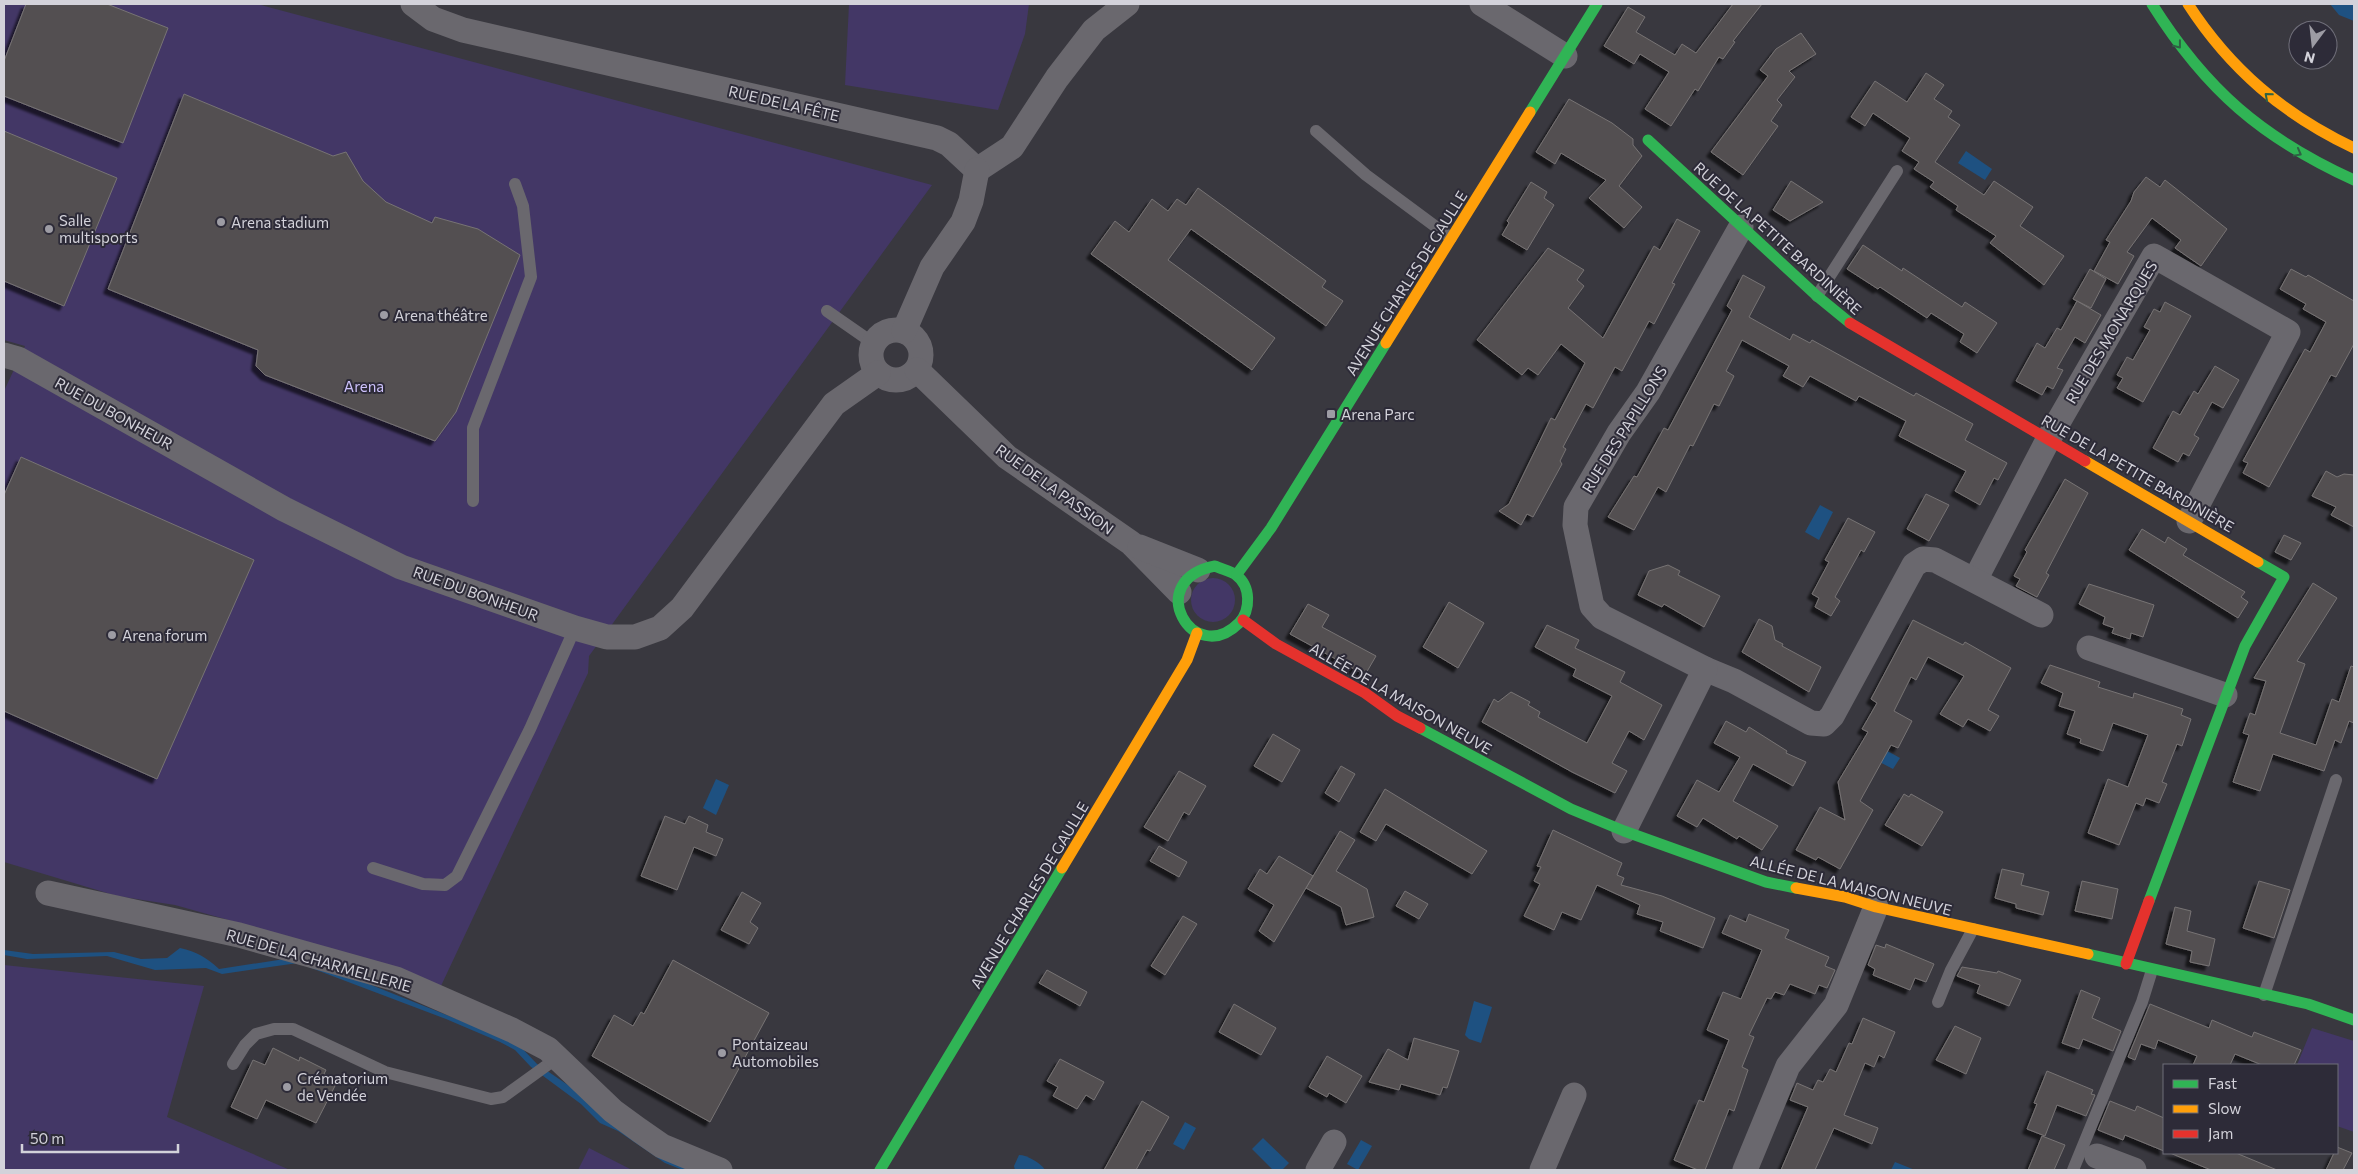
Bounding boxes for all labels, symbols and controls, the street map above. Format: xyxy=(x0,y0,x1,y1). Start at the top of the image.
north arrow xyxy=(2288,20,2338,70)
one-way arrow xyxy=(2173,39,2181,48)
text: N xyxy=(2302,48,2317,68)
street label: RUE DE LA FÊTE xyxy=(727,81,841,125)
one-way arrow xyxy=(2264,93,2273,102)
one-way arrow xyxy=(2293,147,2302,157)
street label: RUE DE LA PETITE BARDINIÈRE xyxy=(1691,157,1866,318)
street label: AVENUE CHARLES DE GAULLE xyxy=(1342,187,1470,379)
place label: Salle multisports xyxy=(59,211,138,246)
place label: Arena stadium xyxy=(231,213,329,231)
marker: Arena stadium xyxy=(215,216,227,228)
marker: Salle multisports xyxy=(43,223,55,235)
street label: RUE DES MONARQUES xyxy=(2061,257,2161,406)
place label: Arena théâtre xyxy=(394,306,488,324)
marker: Arena théâtre xyxy=(378,309,390,321)
street label: RUE DES PAPILLONS xyxy=(1578,362,1670,496)
street label: RUE DU BONHEUR xyxy=(52,373,176,453)
park label: Arena xyxy=(344,377,384,395)
place label: Arena Parc xyxy=(1341,405,1415,423)
marker: Arena Parc xyxy=(1325,408,1337,420)
street label: RUE DE LA PETITE BARDINIÈRE xyxy=(2039,410,2238,536)
street label: RUE DE LA PASSION xyxy=(992,440,1118,538)
street label: RUE DU BONHEUR xyxy=(411,562,541,624)
place label: Arena forum xyxy=(122,626,207,644)
marker: Arena forum xyxy=(106,629,118,641)
street label: ALLÉE DE LA MAISON NEUVE xyxy=(1307,638,1496,758)
street label: AVENUE CHARLES DE GAULLE xyxy=(966,798,1092,991)
street label: ALLÉE DE LA MAISON NEUVE xyxy=(1748,850,1954,919)
street label: RUE DE LA CHARMELLERIE xyxy=(224,925,414,995)
place label: Pontaizeau Automobiles xyxy=(732,1035,819,1070)
marker: Pontaizeau Automobiles xyxy=(716,1047,728,1059)
legend xyxy=(2163,1064,2338,1154)
place label: Crématorium de Vendée xyxy=(297,1069,388,1104)
text: Fast xyxy=(2208,1074,2237,1092)
marker: Crématorium de Vendée xyxy=(281,1081,293,1093)
text: Slow xyxy=(2208,1099,2241,1117)
scale bar xyxy=(22,1122,179,1154)
text: Jam xyxy=(2208,1124,2233,1142)
text: 50 m xyxy=(30,1129,64,1147)

